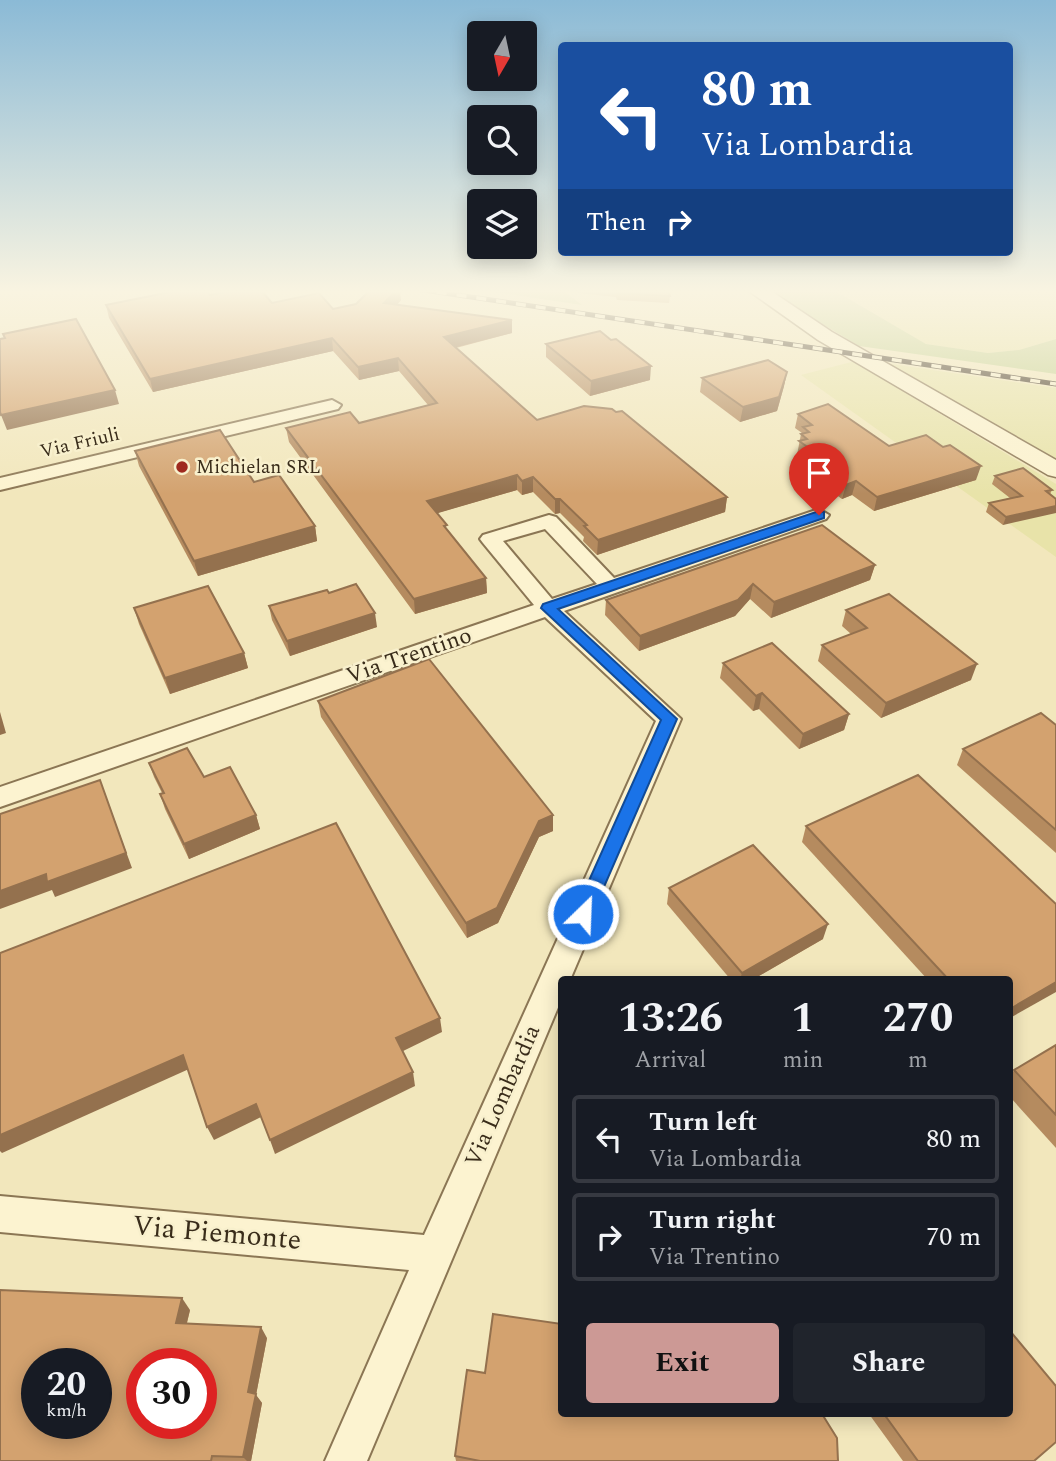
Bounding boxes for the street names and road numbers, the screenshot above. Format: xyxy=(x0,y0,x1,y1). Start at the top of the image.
street label: Via Friuli xyxy=(37,420,123,466)
street label: Via Trentino xyxy=(341,618,477,694)
street label: Via Lombardia xyxy=(456,1019,550,1173)
street label: Via Piemonte xyxy=(131,1204,303,1262)

